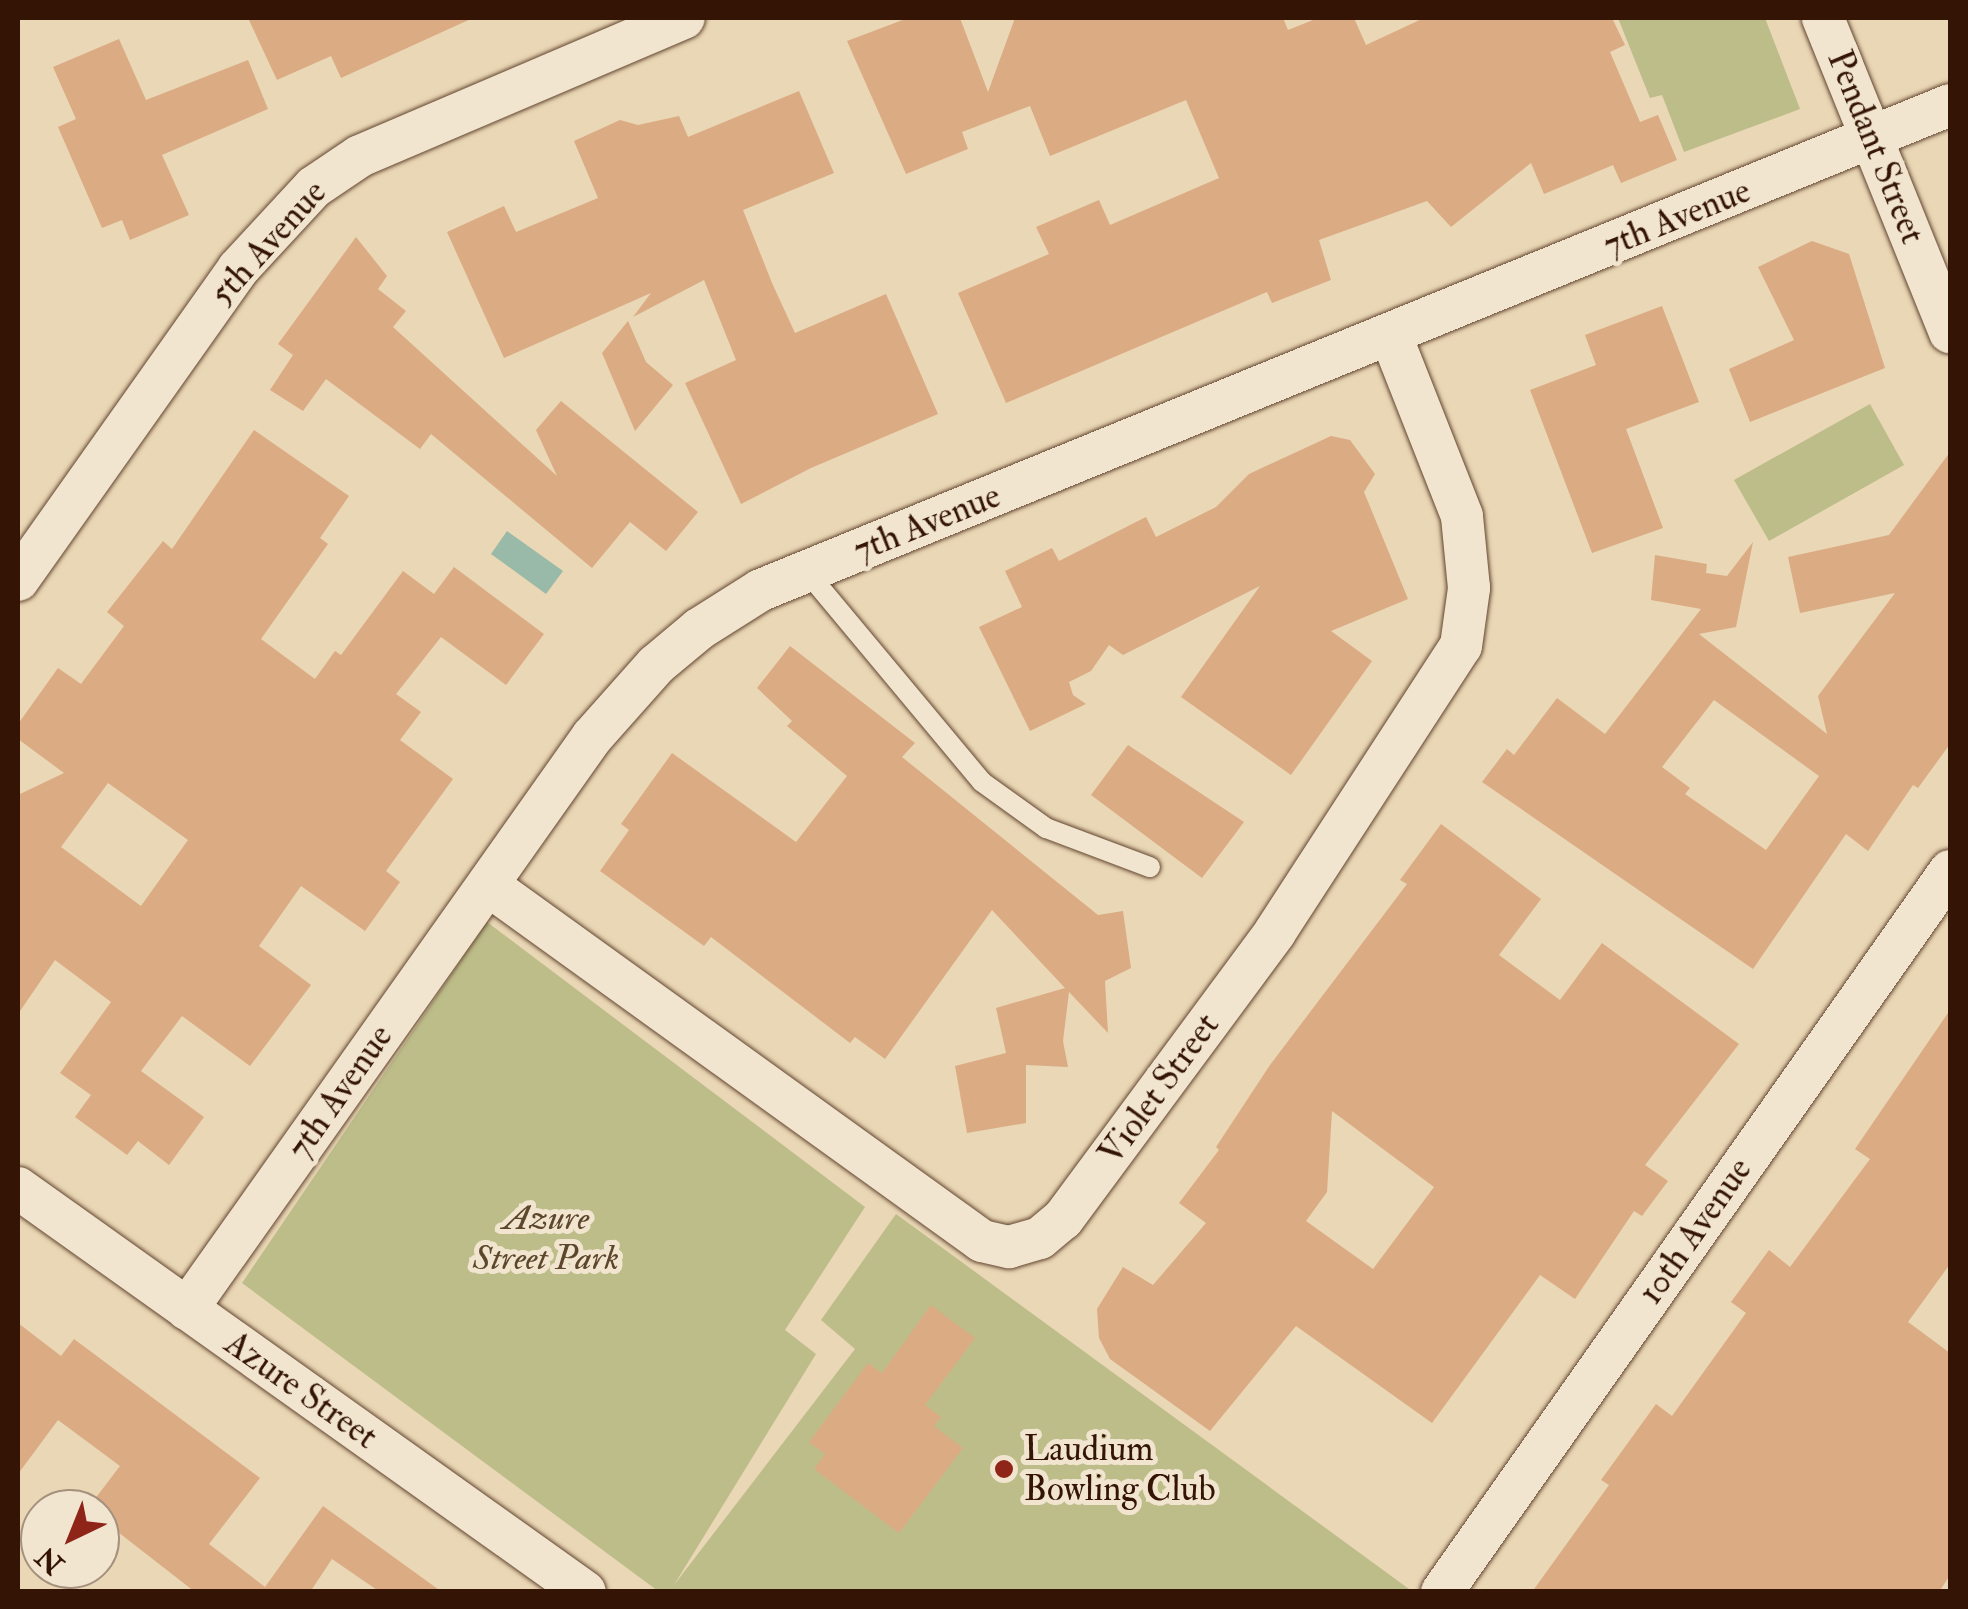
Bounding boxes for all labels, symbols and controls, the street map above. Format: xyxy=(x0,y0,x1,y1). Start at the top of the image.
street label: Pendant Street xyxy=(1818,44,1934,250)
street label: 7th Avenue xyxy=(1598,170,1756,266)
street label: 5th Avenue xyxy=(201,172,335,314)
street label: 7th Avenue xyxy=(848,475,1006,571)
street label: Violet Street xyxy=(1090,1005,1228,1173)
street label: 7th Avenue xyxy=(279,1017,401,1167)
street label: 10th Avenue xyxy=(1629,1150,1761,1312)
park label: Azure Street Park xyxy=(473,1197,619,1279)
street label: Azure Street xyxy=(217,1322,385,1458)
place label: Laudium Bowling Club xyxy=(1024,1428,1216,1510)
marker: Laudium Bowling Club xyxy=(993,1458,1015,1480)
north arrow xyxy=(20,1489,120,1589)
text: N xyxy=(29,1538,72,1581)

